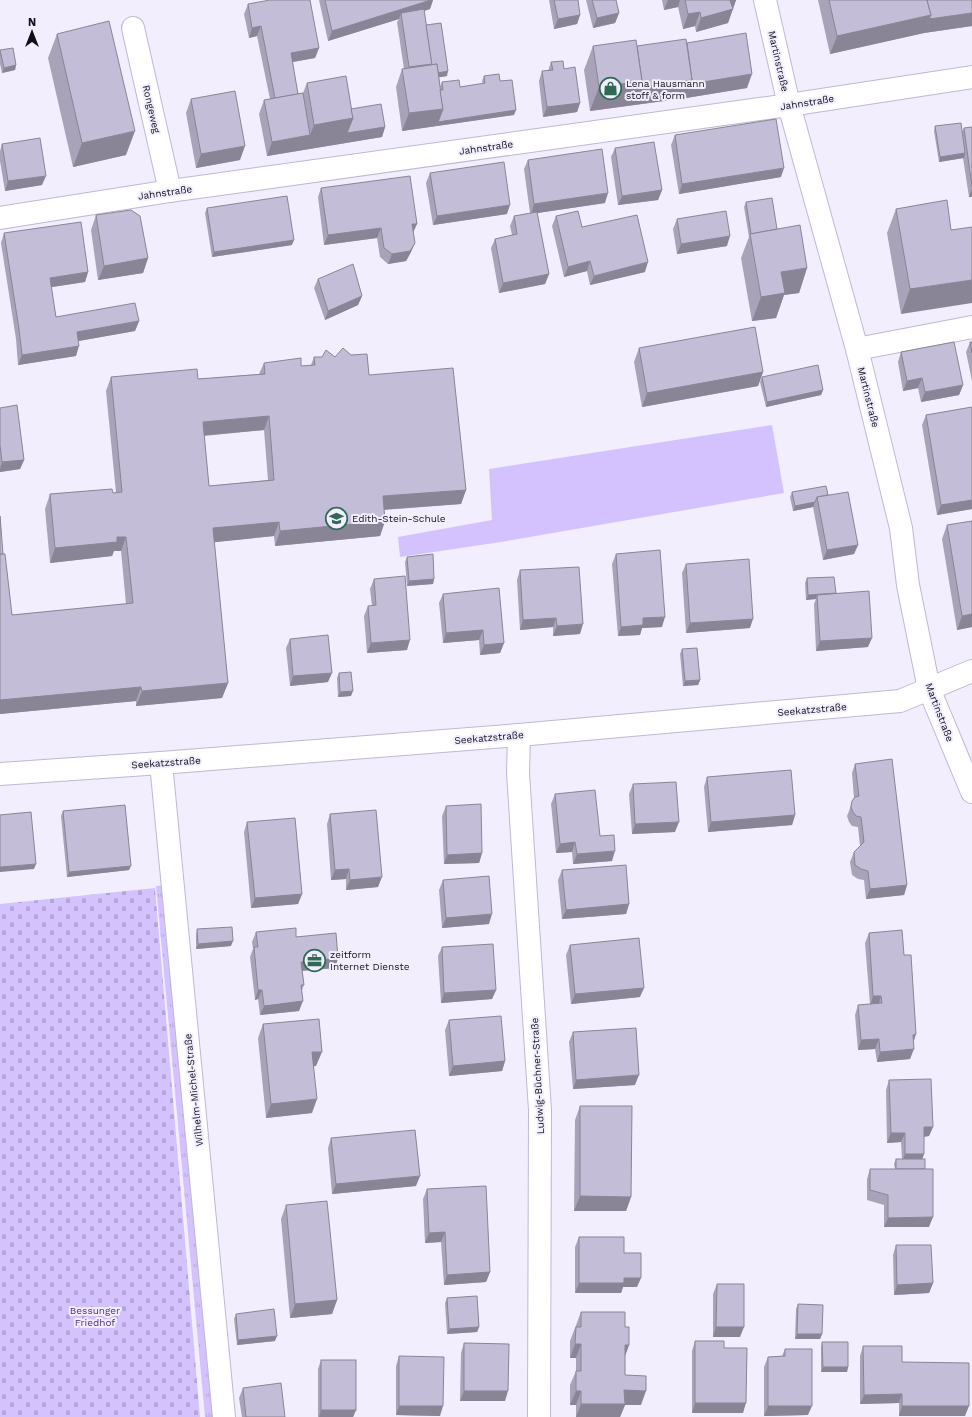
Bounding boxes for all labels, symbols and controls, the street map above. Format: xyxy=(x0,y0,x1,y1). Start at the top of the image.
north arrow xyxy=(12,12,52,52)
text: N xyxy=(28,16,36,29)
street label: Martinstraße xyxy=(766,30,791,93)
shop icon: Lena Hausmann stoff & form xyxy=(597,76,623,102)
place label: Lena Hausmann stoff & form xyxy=(626,78,705,101)
street label: Rongeweg xyxy=(141,84,163,135)
street label: Jahnstraße xyxy=(779,93,835,112)
street label: Jahnstraße xyxy=(458,138,514,157)
street label: Jahnstraße xyxy=(137,183,193,202)
street label: Martinstraße xyxy=(856,366,881,429)
school or university icon: Edith-Stein-Schule xyxy=(324,505,350,531)
place label: Edith-Stein-Schule xyxy=(352,513,446,524)
street label: Martinstraße xyxy=(923,681,956,743)
street label: Seekatzstraße xyxy=(777,701,847,718)
street label: Seekatzstraße xyxy=(454,729,524,746)
street label: Seekatzstraße xyxy=(131,755,201,770)
office icon: zeitform Internet Dienste xyxy=(302,947,328,973)
place label: zeitform Internet Dienste xyxy=(330,949,410,972)
street label: Ludwig-Büchner-Straße xyxy=(529,1017,546,1134)
street label: Wilhelm-Michel-Straße xyxy=(182,1033,205,1147)
park label: Bessunger Friedhof xyxy=(70,1305,120,1328)

